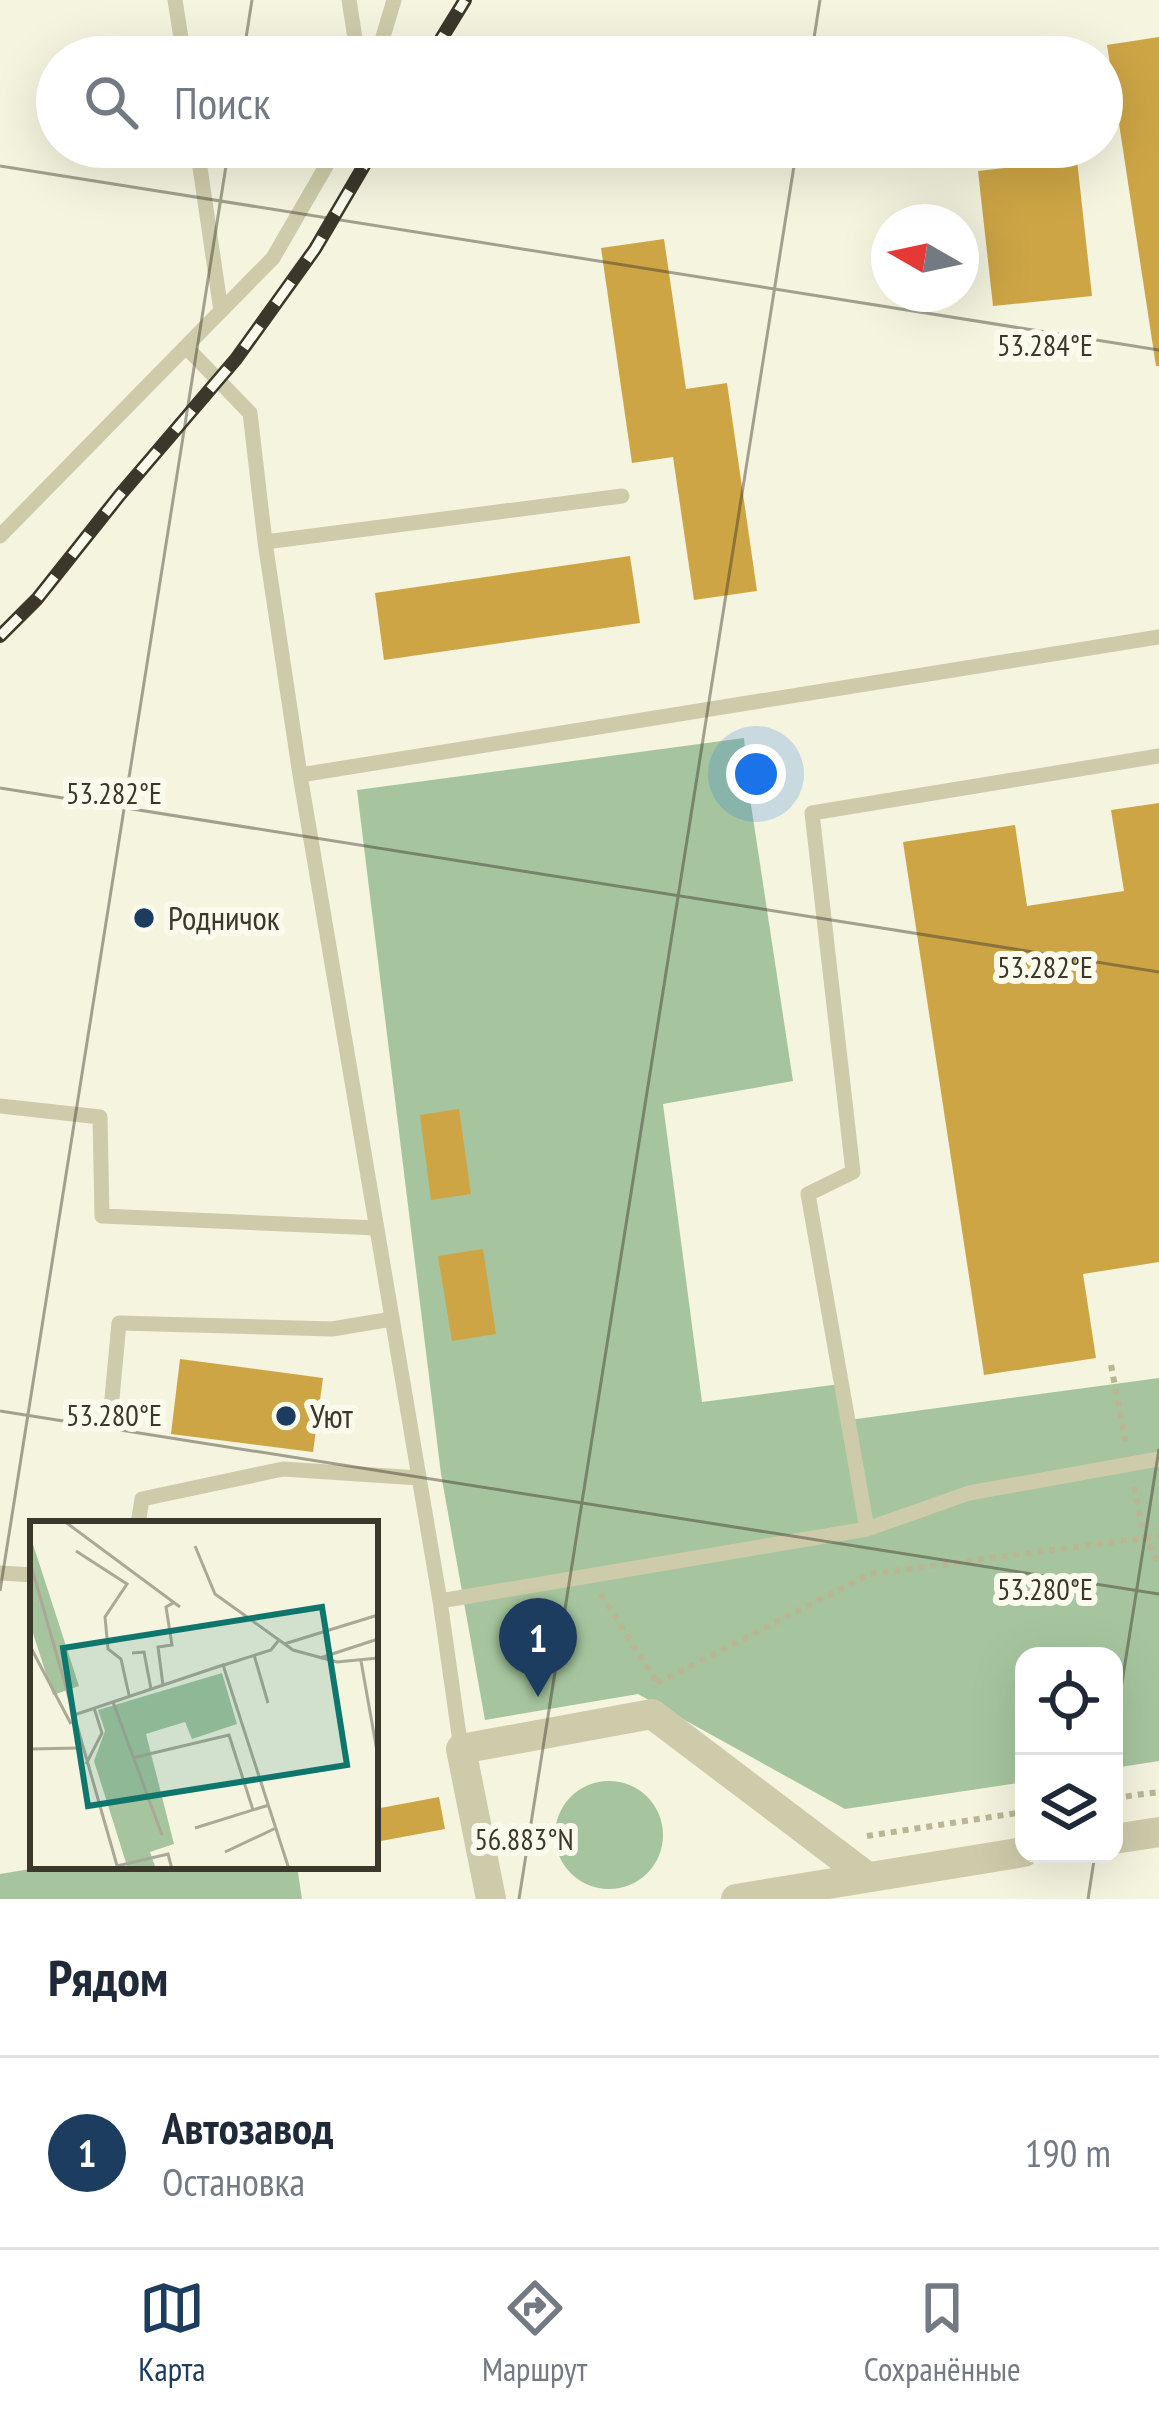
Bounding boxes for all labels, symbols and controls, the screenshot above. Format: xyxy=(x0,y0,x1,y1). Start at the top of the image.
search box xyxy=(36,36,1123,168)
icon: search xyxy=(78,69,144,135)
text: Поиск xyxy=(174,73,270,131)
north arrow xyxy=(871,204,979,312)
text: 53.284°E xyxy=(997,325,1093,364)
your location xyxy=(726,744,786,804)
text: 53.282°E xyxy=(66,773,162,812)
place label: Родничок xyxy=(168,896,280,939)
marker: Родничок xyxy=(131,905,157,931)
text: 53.282°E xyxy=(997,947,1093,986)
place label: Уют xyxy=(310,1394,353,1437)
text: 53.280°E xyxy=(66,1395,162,1434)
marker: Уют xyxy=(273,1403,299,1429)
inset map xyxy=(30,1521,378,1869)
text: 53.280°E xyxy=(997,1569,1093,1608)
pin: 1 xyxy=(499,1598,577,1697)
map controls xyxy=(1015,1647,1123,1863)
button: locate xyxy=(1015,1647,1123,1755)
button: layers xyxy=(1015,1755,1123,1863)
text: 56.883°N xyxy=(474,1819,574,1858)
text: Рядом xyxy=(48,1944,168,2010)
text: Автозавод xyxy=(162,2098,333,2156)
text: 1 xyxy=(78,2127,96,2178)
text: 190 m xyxy=(1025,2127,1111,2178)
text: Остановка xyxy=(162,2156,305,2207)
tab: Карта xyxy=(138,2275,205,2390)
tab: Маршрут xyxy=(482,2275,587,2390)
tab: Сохранённые xyxy=(864,2275,1021,2390)

